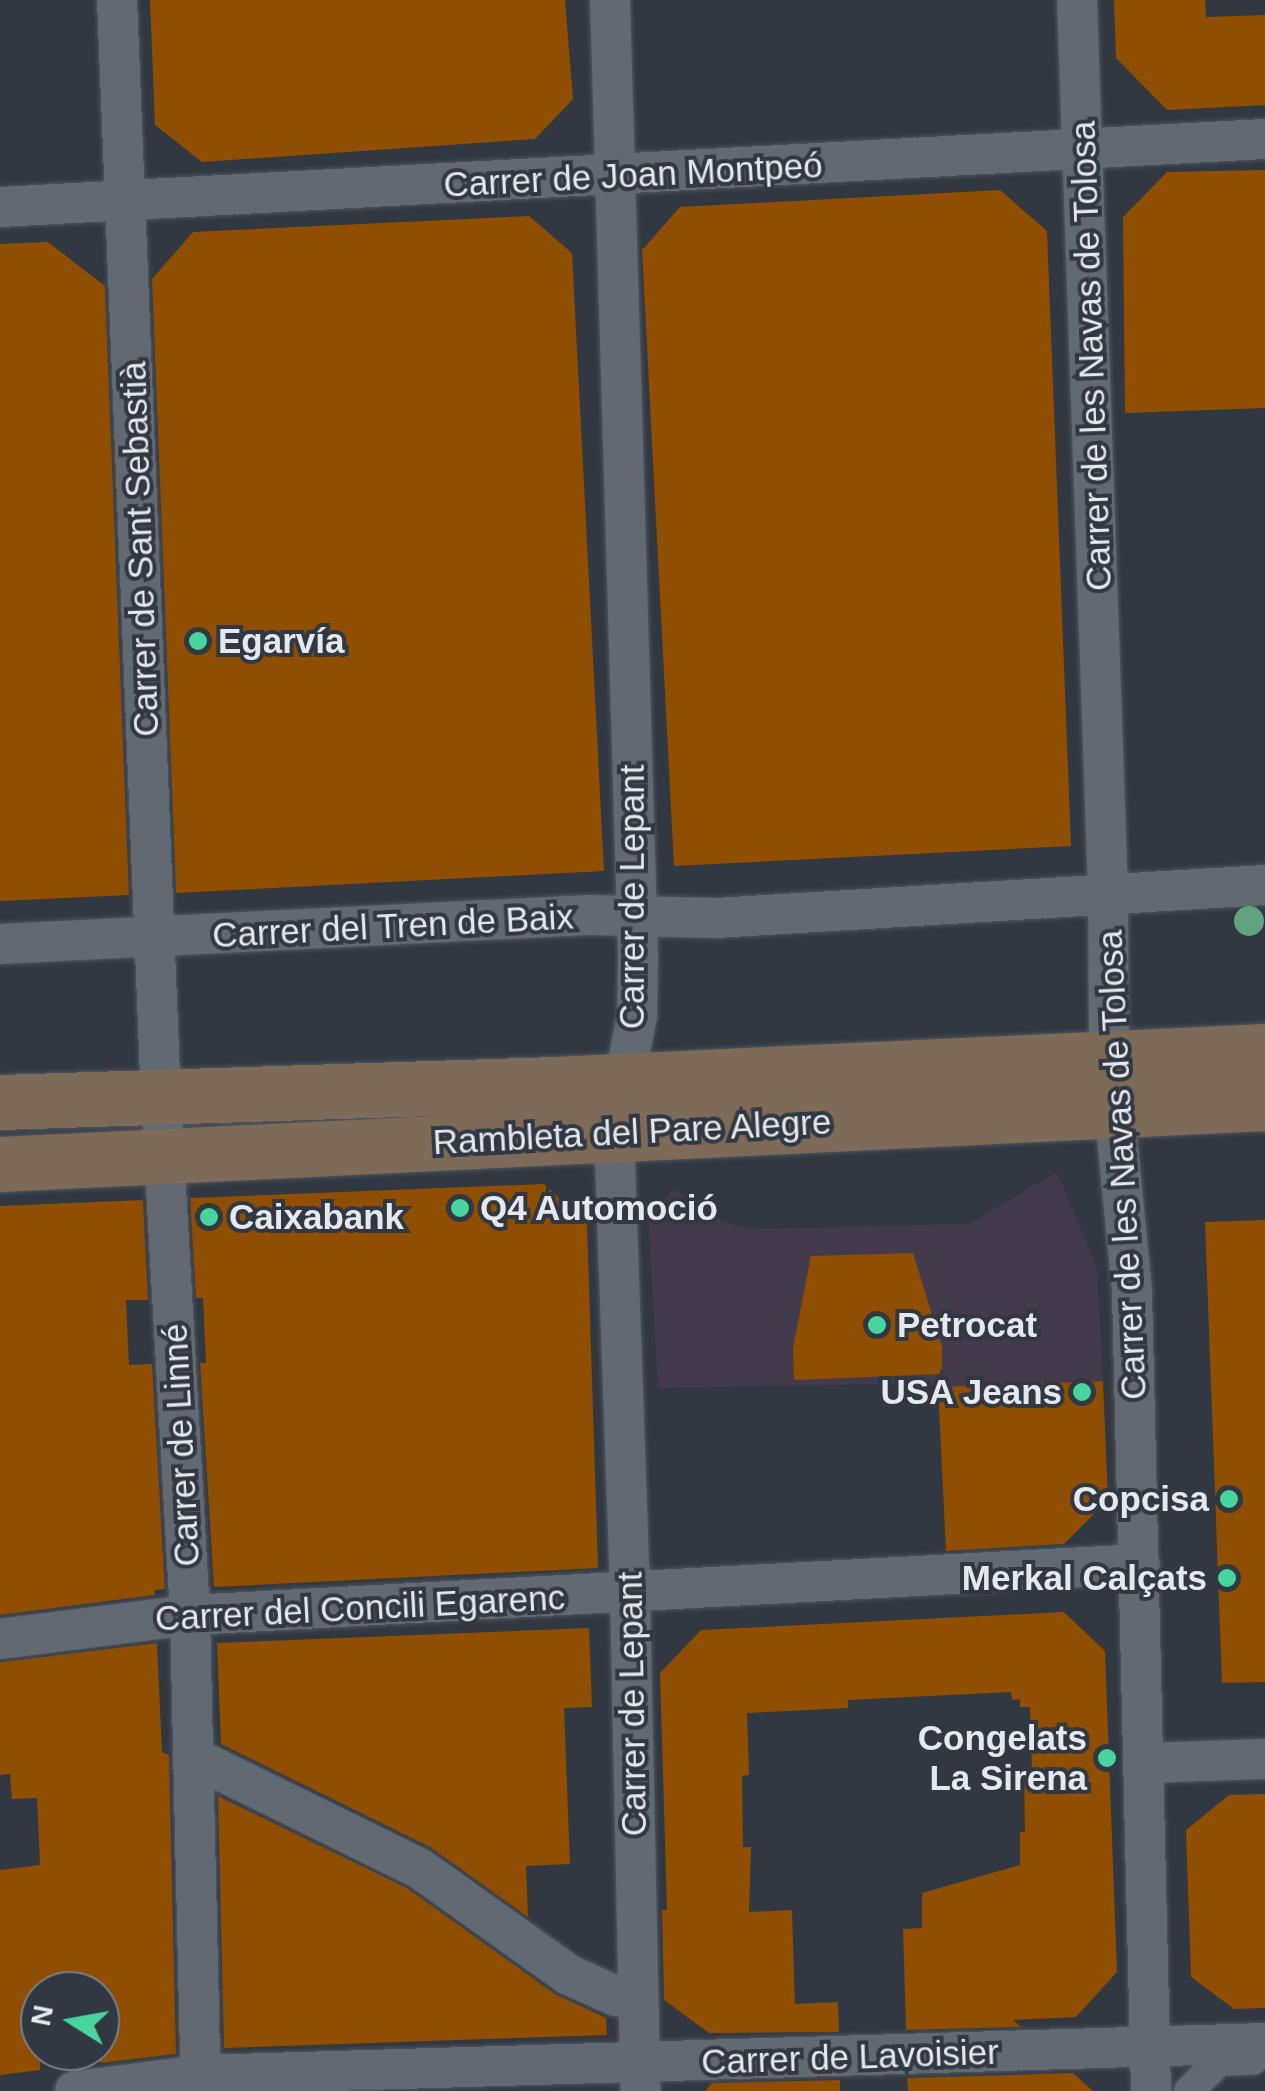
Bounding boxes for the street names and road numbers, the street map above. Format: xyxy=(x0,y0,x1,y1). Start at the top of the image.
street label: Carrer de les Navas de Tolosa xyxy=(1062,120,1120,592)
street label: Carrer de Joan Montpeó xyxy=(442,144,824,206)
street label: Carrer de Sant Sebastià xyxy=(112,361,168,737)
street label: Carrer de Lepant xyxy=(611,765,653,1029)
street label: Carrer del Tren de Baix xyxy=(211,896,575,956)
street label: Carrer de les Navas de Tolosa xyxy=(1089,929,1155,1401)
street label: Rambleta del Pare Alegre xyxy=(431,1101,833,1163)
street label: Carrer de Linné xyxy=(154,1322,208,1568)
street label: Carrer de Lepant xyxy=(609,1571,655,1837)
street label: Carrer del Concili Egarenc xyxy=(154,1576,566,1640)
street label: Carrer de Lavoisier xyxy=(701,2031,999,2083)

